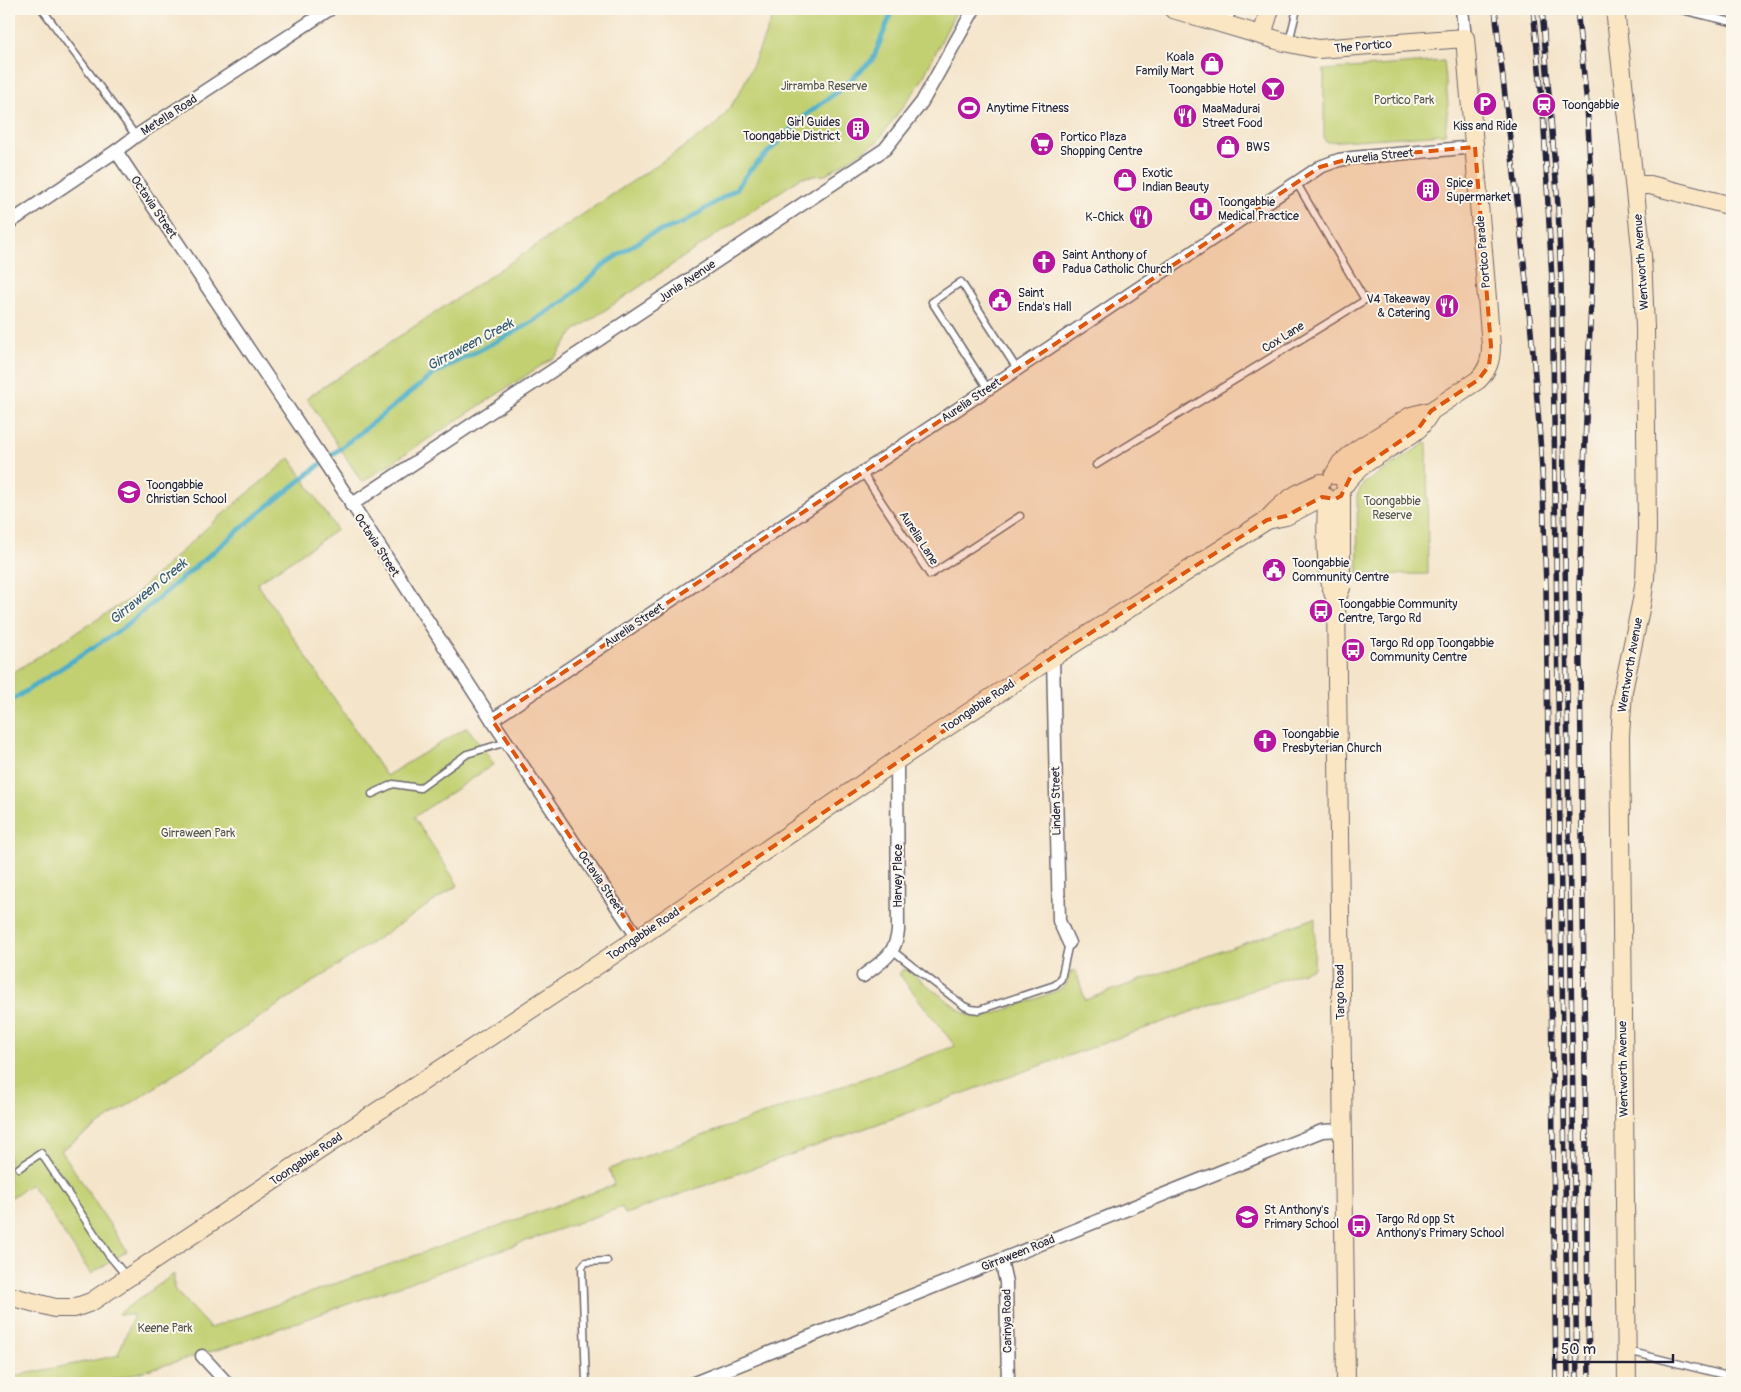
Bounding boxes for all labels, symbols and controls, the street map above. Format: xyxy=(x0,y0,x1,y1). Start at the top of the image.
street label: The Portico xyxy=(1334,36,1393,56)
place label: Koala Family Mart xyxy=(1135,50,1194,79)
shop icon: Koala Family Mart xyxy=(1199,51,1225,77)
bar icon: Toongabbie Hotel xyxy=(1260,76,1286,102)
park label: Jirramba Reserve xyxy=(781,79,867,94)
place label: Toongabbie Hotel xyxy=(1169,82,1256,97)
parking icon: Kiss and Ride xyxy=(1472,91,1498,117)
street label: Metella Road xyxy=(138,92,200,139)
station icon: Toongabbie xyxy=(1531,92,1557,118)
park label: Portico Park xyxy=(1374,93,1434,108)
sports icon: Anytime Fitness xyxy=(956,95,982,121)
place label: Toongabbie xyxy=(1562,98,1619,113)
place label: Anytime Fitness xyxy=(986,101,1070,116)
place label: MaaMadurai Street Food xyxy=(1202,102,1263,131)
restaurant icon: MaaMadurai Street Food xyxy=(1172,103,1198,129)
place label: Girl Guides Toongabbie District xyxy=(743,115,841,144)
building icon: Girl Guides Toongabbie District xyxy=(845,116,871,142)
place label: Kiss and Ride xyxy=(1453,119,1517,134)
place label: Portico Plaza Shopping Centre xyxy=(1060,130,1143,159)
supermarket icon: Portico Plaza Shopping Centre xyxy=(1029,131,1055,157)
shop icon: BWS xyxy=(1215,134,1241,160)
place label: BWS xyxy=(1246,140,1270,155)
street label: Aurelia Street xyxy=(1344,145,1414,168)
place label: Exotic Indian Beauty xyxy=(1142,166,1209,195)
shop icon: Exotic Indian Beauty xyxy=(1112,167,1138,193)
street label: Octavia Street xyxy=(127,173,180,242)
place label: Spice Supermarket xyxy=(1446,176,1511,205)
building icon: Spice Supermarket xyxy=(1415,177,1441,203)
place label: Toongabbie Medical Practice xyxy=(1218,195,1299,224)
hospital icon: Toongabbie Medical Practice xyxy=(1188,196,1214,222)
restaurant icon: K-Chick xyxy=(1128,204,1154,230)
place label: K-Chick xyxy=(1085,210,1124,225)
street label: Wentworth Avenue xyxy=(1631,213,1652,310)
street label: Portico Parade xyxy=(1473,215,1494,289)
place label: Saint Anthony of Padua Catholic Church xyxy=(1062,248,1172,277)
church icon: Saint Anthony of Padua Catholic Church xyxy=(1031,249,1057,275)
street label: Junia Avenue xyxy=(656,257,719,306)
place label: Saint Enda's Hall xyxy=(1018,286,1072,315)
public building icon: Saint Enda's Hall xyxy=(987,287,1013,313)
place label: V4 Takeaway & Catering xyxy=(1366,292,1430,321)
restaurant icon: V4 Takeaway & Catering xyxy=(1434,293,1460,319)
water label: Girraween Creek xyxy=(424,314,517,374)
street label: Cox Lane xyxy=(1259,319,1307,356)
street label: Aurelia Street xyxy=(938,375,1004,426)
place label: Toongabbie Christian School xyxy=(146,478,227,507)
school or university icon: Toongabbie Christian School xyxy=(116,479,142,505)
park label: Toongabbie Reserve xyxy=(1363,494,1421,523)
street label: Aurelia Lane xyxy=(896,509,942,568)
street label: Octavia Street xyxy=(351,511,403,580)
water label: Girraween Creek xyxy=(106,554,192,628)
place label: Toongabbie Community Centre xyxy=(1292,556,1389,585)
public building icon: Toongabbie Community Centre xyxy=(1261,557,1287,583)
place label: Toongabbie Community Centre, Targo Rd xyxy=(1338,597,1457,626)
bus stop icon: Toongabbie Community Centre, Targo Rd xyxy=(1308,598,1334,624)
street label: Aurelia Street xyxy=(601,600,667,651)
street label: Wentworth Avenue xyxy=(1615,616,1646,714)
place label: Targo Rd opp Toongabbie Community Centre xyxy=(1370,636,1494,665)
bus stop icon: Targo Rd opp Toongabbie Community Centre xyxy=(1340,637,1366,663)
street label: Toongabbie Road xyxy=(939,676,1018,736)
place label: Toongabbie Presbyterian Church xyxy=(1282,727,1382,756)
church icon: Toongabbie Presbyterian Church xyxy=(1252,728,1278,754)
street label: Linden Street xyxy=(1048,766,1065,836)
park label: Girraween Park xyxy=(161,826,235,841)
street label: Harvey Place xyxy=(891,844,906,908)
street label: Octavia Street xyxy=(574,848,627,917)
street label: Toongabbie Road xyxy=(604,904,683,964)
street label: Targo Road xyxy=(1333,964,1348,1020)
street label: Wentworth Avenue xyxy=(1615,1021,1632,1117)
street label: Toongabbie Road xyxy=(267,1129,346,1189)
place label: St Anthony's Primary School xyxy=(1264,1203,1339,1232)
school or university icon: St Anthony's Primary School xyxy=(1234,1204,1260,1230)
place label: Targo Rd opp St Anthony's Primary School xyxy=(1376,1212,1504,1241)
bus stop icon: Targo Rd opp St Anthony's Primary School xyxy=(1346,1213,1372,1239)
street label: Girraween Road xyxy=(979,1232,1057,1275)
street label: Carinya Road xyxy=(999,1289,1016,1353)
park label: Keene Park xyxy=(137,1321,193,1336)
scale bar xyxy=(1554,1332,1672,1364)
text: 50 m xyxy=(1561,1340,1596,1359)

